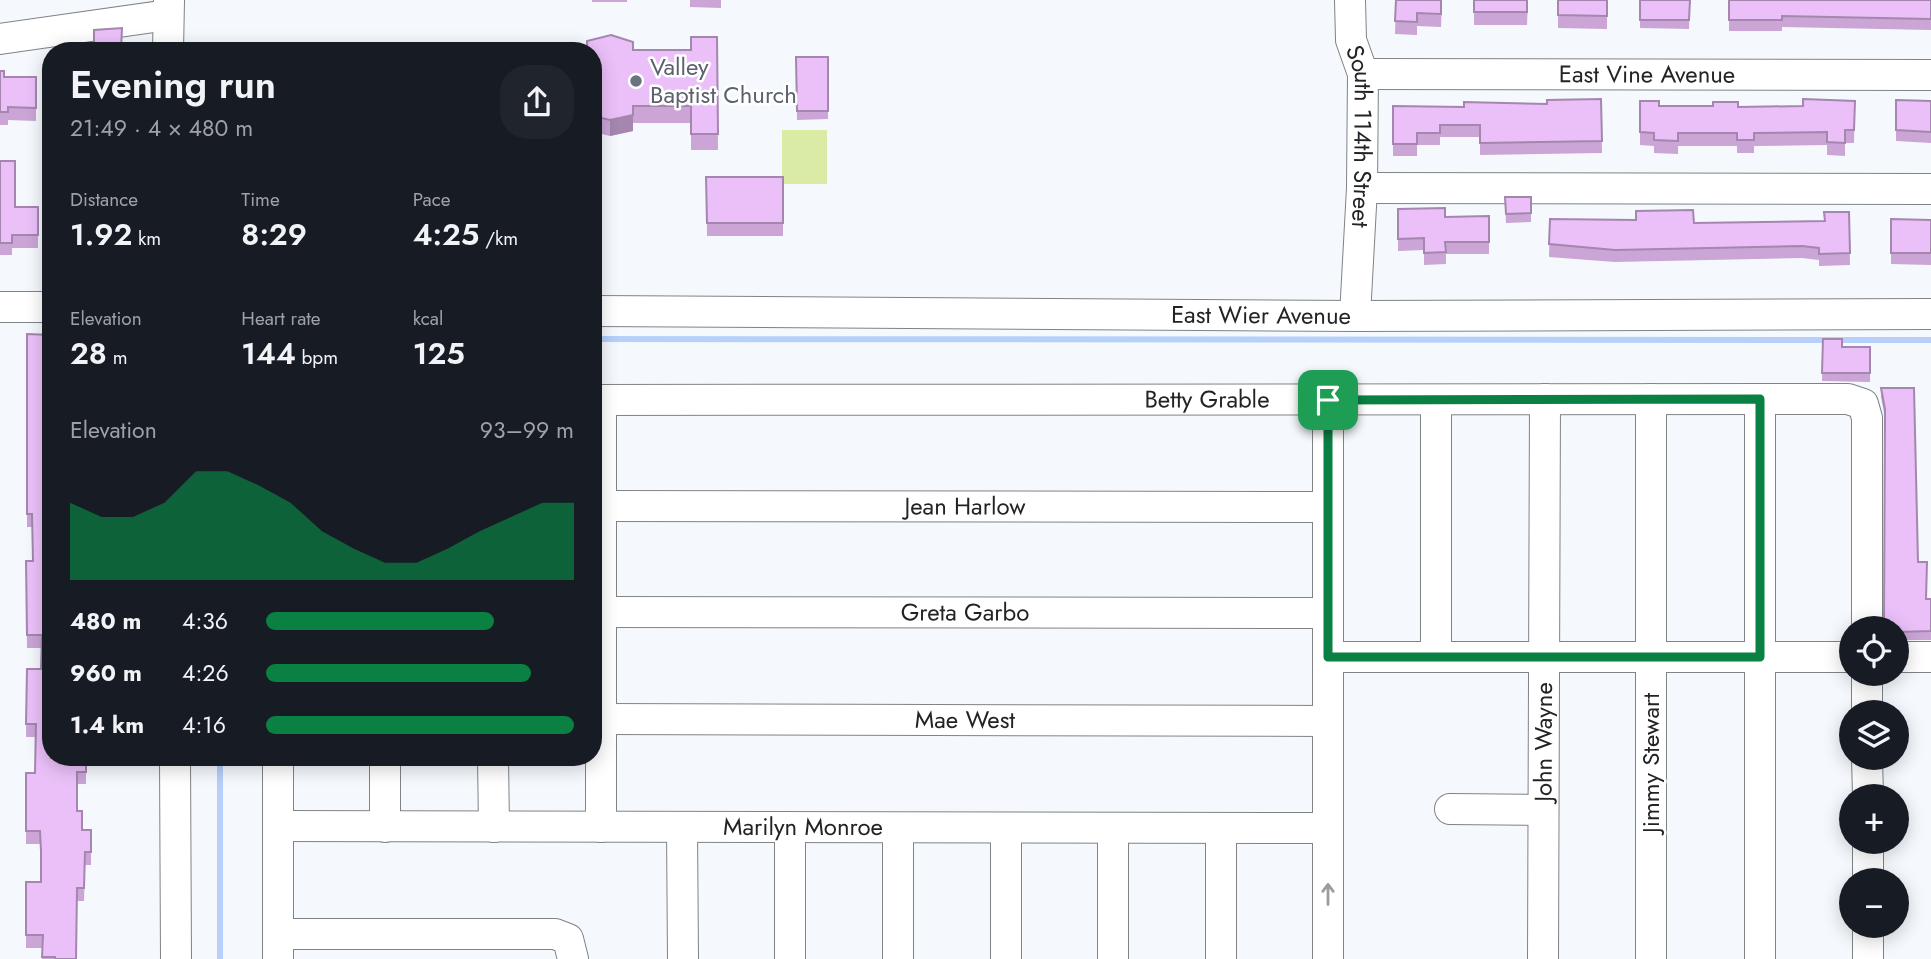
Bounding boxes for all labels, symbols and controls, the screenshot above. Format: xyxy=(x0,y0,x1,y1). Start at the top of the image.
street label: South 114th Street xyxy=(1337,40,1381,229)
place label: Valley Baptist Church xyxy=(650,49,797,112)
street label: East Vine Avenue xyxy=(1559,56,1735,92)
text: Evening run xyxy=(70,57,276,112)
button: share xyxy=(500,65,574,139)
marker: Valley Baptist Church xyxy=(628,73,644,89)
text: 21:49 · 4 × 480 m xyxy=(70,111,253,145)
text: Distance xyxy=(70,186,138,213)
text: Time xyxy=(241,186,280,213)
text: Pace xyxy=(413,186,451,213)
text: 1.92 xyxy=(70,213,132,256)
text: 8:29 xyxy=(241,213,307,256)
text: 4:25 xyxy=(413,213,479,256)
text: km xyxy=(132,225,161,252)
text: /km xyxy=(479,225,518,252)
street label: East Wier Avenue xyxy=(1171,297,1351,333)
text: Elevation xyxy=(70,305,142,332)
text: Heart rate xyxy=(241,305,321,332)
text: kcal xyxy=(413,305,443,332)
text: 28 xyxy=(70,332,107,375)
text: 144 xyxy=(241,332,296,375)
text: 125 xyxy=(413,332,465,375)
text: m xyxy=(107,344,127,371)
text: bpm xyxy=(296,344,338,371)
pin xyxy=(1298,370,1358,430)
street label: Betty Grable xyxy=(1144,381,1270,417)
icon: arrive xyxy=(1309,381,1347,419)
text: Elevation xyxy=(70,413,157,447)
text: 93–99 m xyxy=(480,413,574,447)
street label: Jean Harlow xyxy=(901,488,1026,524)
street label: Greta Garbo xyxy=(901,594,1029,630)
text: 480 m xyxy=(70,604,141,638)
text: 4:36 xyxy=(182,604,228,638)
map controls xyxy=(1839,616,1909,938)
button: locate xyxy=(1839,616,1909,686)
text: 960 m xyxy=(70,656,142,690)
text: 4:26 xyxy=(182,656,229,690)
street label: John Wayne xyxy=(1526,682,1561,805)
street label: Jimmy Stewart xyxy=(1633,693,1668,836)
button: layers xyxy=(1839,700,1909,770)
street label: Mae West xyxy=(915,702,1015,737)
text: 1.4 km xyxy=(70,708,144,742)
text: 4:16 xyxy=(182,708,226,742)
button: + xyxy=(1839,784,1909,854)
street label: Marilyn Monroe xyxy=(723,809,883,844)
button: − xyxy=(1839,868,1909,938)
one-way arrow xyxy=(1321,882,1335,905)

